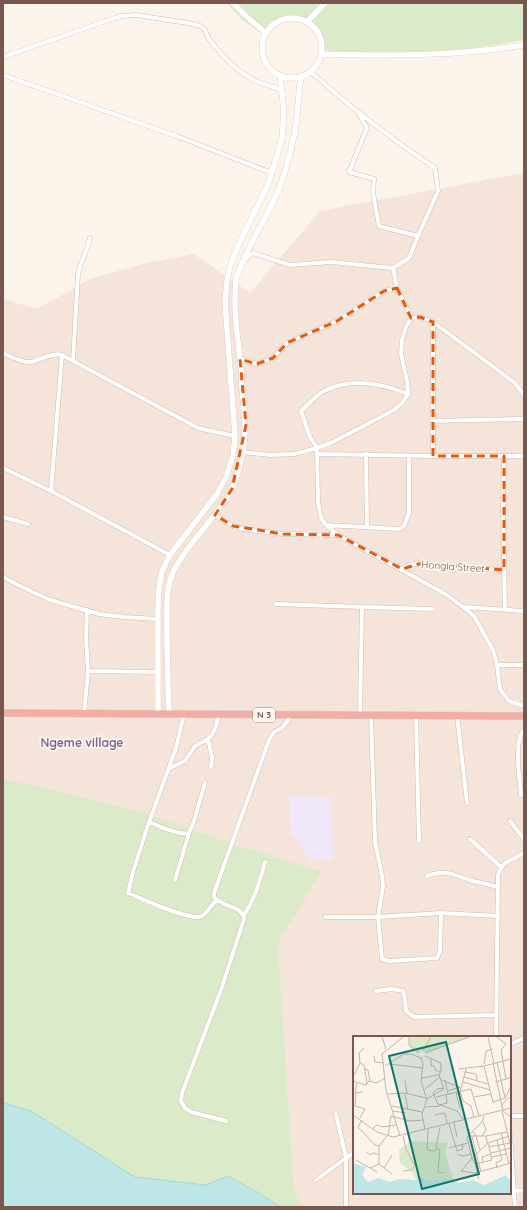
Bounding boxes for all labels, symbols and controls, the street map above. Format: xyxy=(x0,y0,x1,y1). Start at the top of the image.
street label: Hongla Street xyxy=(421,558,486,575)
road number: N 3 xyxy=(253,708,275,722)
district label: Ngeme village xyxy=(41,735,123,750)
inset map xyxy=(353,1036,511,1194)

